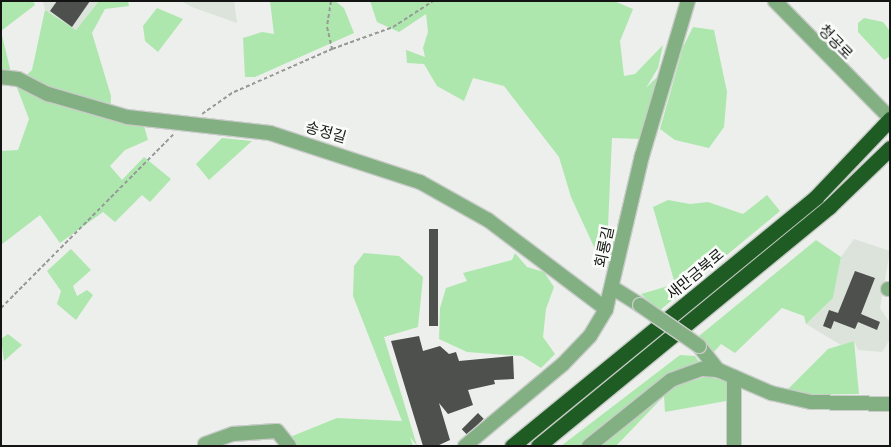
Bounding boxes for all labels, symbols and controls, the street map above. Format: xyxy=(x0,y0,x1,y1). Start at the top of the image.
street label: 청공로 xyxy=(815,21,857,63)
street label: 송정길 xyxy=(304,118,348,146)
street label: 회룡길 xyxy=(591,225,617,269)
street label: 새만금북로 xyxy=(663,245,727,303)

